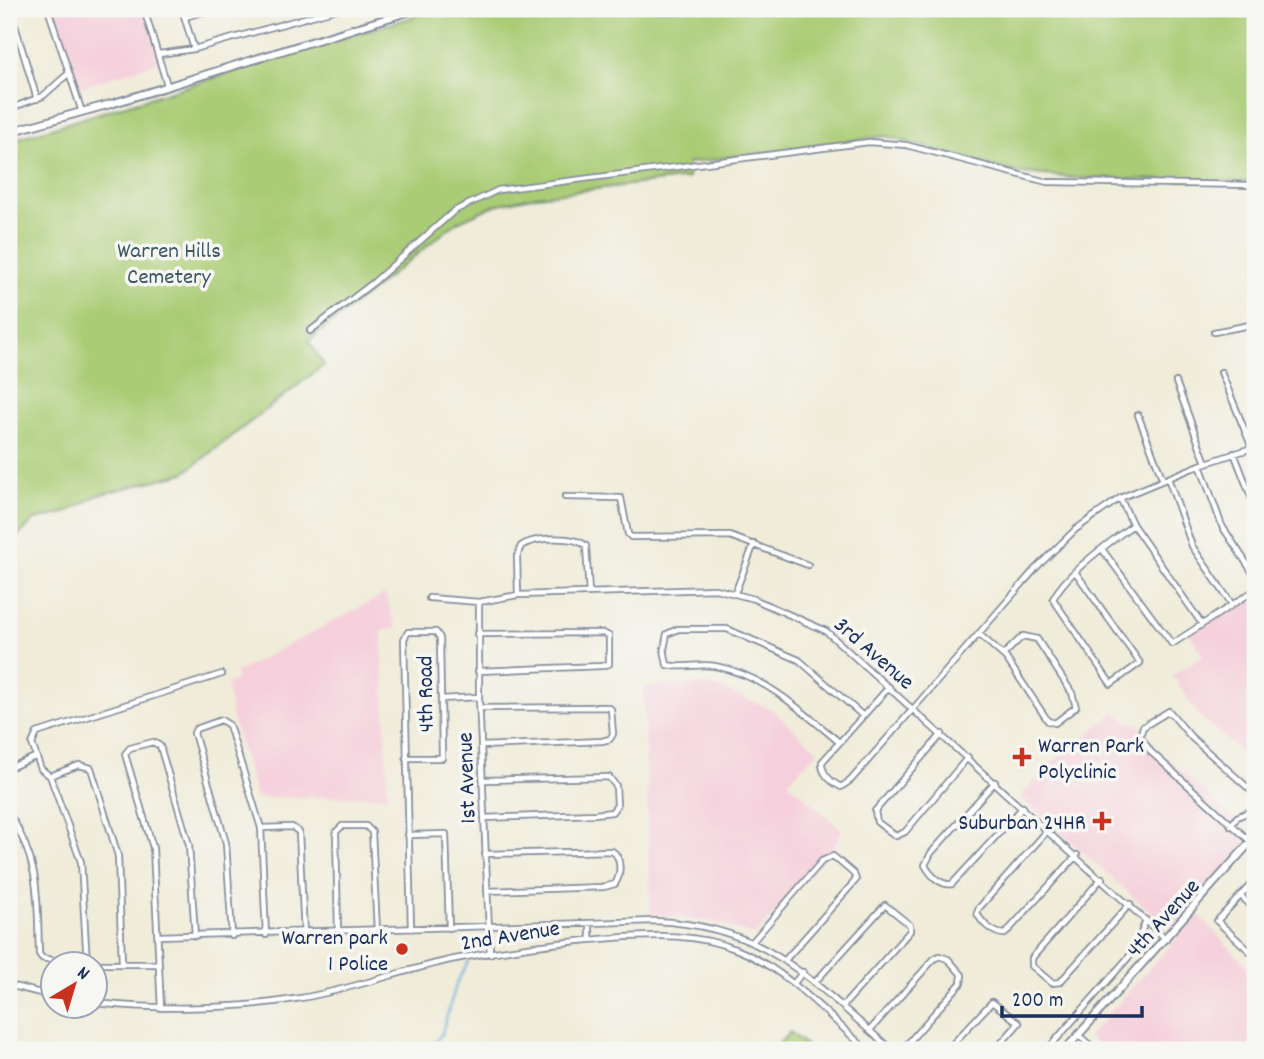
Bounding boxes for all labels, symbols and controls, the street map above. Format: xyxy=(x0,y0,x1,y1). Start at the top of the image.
park label: Warren Hills Cemetery xyxy=(117,236,221,295)
street label: 3rd Avenue xyxy=(825,610,920,699)
street label: 4th Road xyxy=(410,655,445,733)
place label: Warren Park Polyclinic xyxy=(1038,731,1144,790)
street label: 1st Avenue xyxy=(450,732,487,824)
marker: Warren Park Polyclinic xyxy=(1012,747,1032,767)
place label: Suburban 24HR xyxy=(958,808,1086,841)
marker: Suburban 24HR xyxy=(1092,811,1112,831)
street label: 4th Avenue xyxy=(1120,872,1209,966)
street label: 2nd Avenue xyxy=(459,913,562,962)
place label: Warren park 1 Police xyxy=(282,923,388,982)
marker: Warren park 1 Police xyxy=(394,941,410,957)
north arrow xyxy=(38,950,108,1020)
text: N xyxy=(70,961,94,988)
scale bar xyxy=(1002,975,1142,1019)
text: 200 m xyxy=(1012,987,1063,1017)

